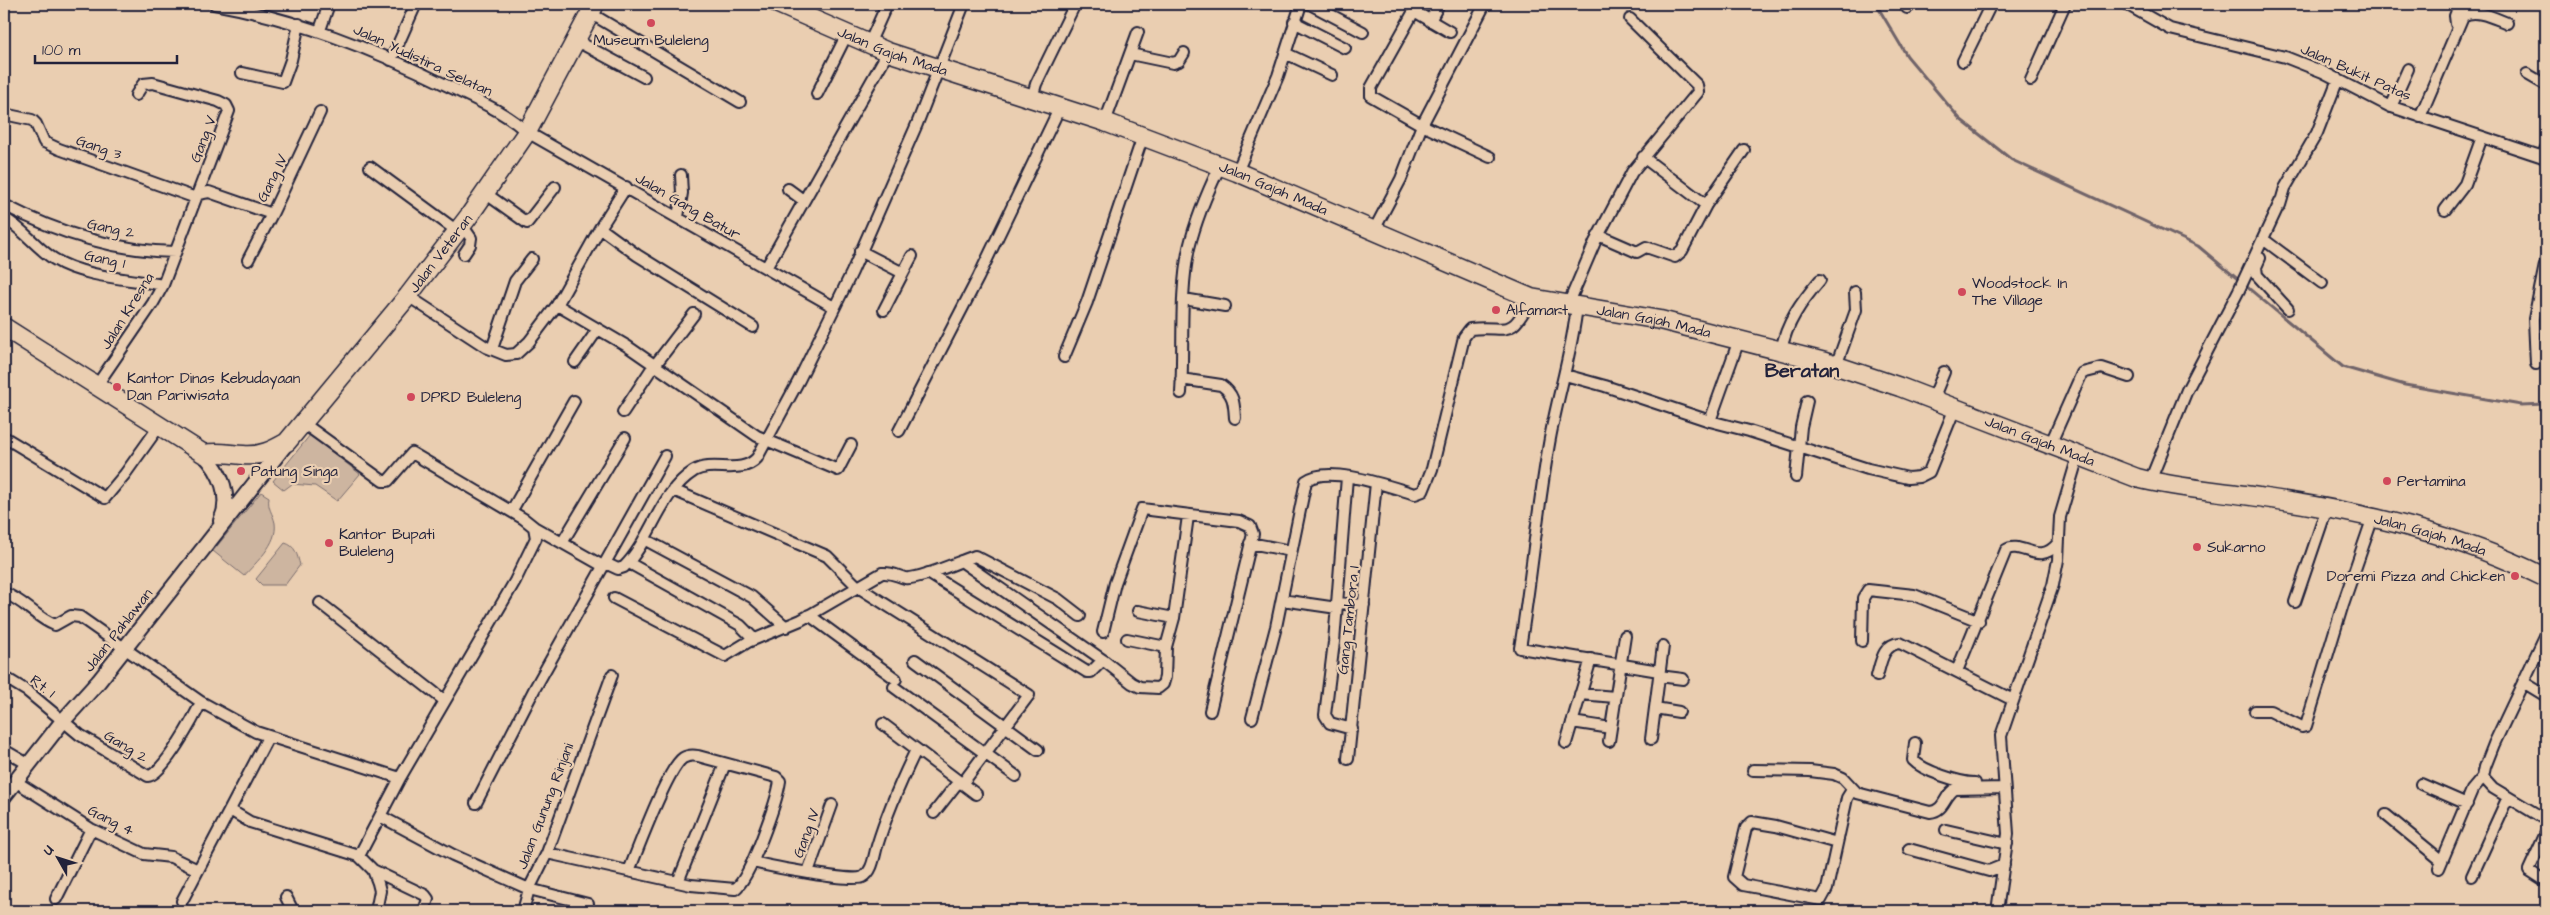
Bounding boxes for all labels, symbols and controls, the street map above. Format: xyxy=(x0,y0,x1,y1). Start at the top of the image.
marker: Museum Buleleng xyxy=(645,17,657,29)
street label: Jalan Yudistira Selatan xyxy=(350,19,496,102)
street label: Jalan Gajah Mada xyxy=(834,21,951,82)
place label: Museum Buleleng xyxy=(593,30,709,52)
scale bar xyxy=(35,32,178,64)
street label: Jalan Bukit Patas xyxy=(2297,39,2415,107)
text: 100 m xyxy=(42,40,81,61)
street label: Gang V xyxy=(185,112,223,166)
street label: Gang 3 xyxy=(73,130,125,166)
street label: Gang IV xyxy=(252,150,294,206)
street label: Jalan Gajah Mada xyxy=(1216,156,1331,221)
street label: Jalan Gang Batur xyxy=(631,168,744,246)
street label: Jalan Veteran xyxy=(404,209,478,298)
street label: Gang 2 xyxy=(85,213,137,245)
street label: Gang 1 xyxy=(82,245,127,275)
street label: Jalan Kresna xyxy=(95,268,160,354)
place label: Woodstock In The Village xyxy=(1972,273,2068,312)
marker: Woodstock In The Village xyxy=(1956,286,1968,298)
street label: Jalan Gajah Mada xyxy=(1595,299,1713,344)
place label: Alfamart xyxy=(1506,300,1568,321)
marker: Alfamart xyxy=(1490,304,1502,316)
district label: Beratan xyxy=(1765,357,1839,385)
place label: Kantor Dinas Kebudayaan Dan Pariwisata xyxy=(127,368,301,406)
marker: Kantor Dinas Kebudayaan Dan Pariwisata xyxy=(111,381,123,393)
place label: DPRD Buleleng xyxy=(421,387,521,409)
marker: DPRD Buleleng xyxy=(405,391,417,403)
street label: Jalan Gajah Mada xyxy=(1982,411,2098,472)
place label: Patung Singa xyxy=(251,461,338,483)
marker: Patung Singa xyxy=(235,465,247,477)
place label: Pertamina xyxy=(2397,471,2466,492)
marker: Pertamina xyxy=(2381,475,2393,487)
street label: Jalan Gajah Mada xyxy=(2372,508,2489,562)
place label: Kantor Bupati Buleleng xyxy=(339,524,435,563)
marker: Kantor Bupati Buleleng xyxy=(323,537,335,549)
place label: Sukarno xyxy=(2207,537,2266,558)
marker: Sukarno xyxy=(2191,541,2203,553)
street label: Gang Tambora I xyxy=(1332,565,1366,675)
place label: Doremi Pizza and Chicken xyxy=(2327,566,2505,587)
marker: Doremi Pizza and Chicken xyxy=(2509,570,2521,582)
street label: Jalan Pahlawan xyxy=(79,584,158,677)
street label: Rt. 1 xyxy=(26,670,60,703)
street label: Gang 2 xyxy=(99,725,152,769)
street label: Jalan Gunung Rinjani xyxy=(512,739,580,873)
street label: Gang 4 xyxy=(84,800,138,842)
street label: Gang IV xyxy=(788,805,826,861)
north arrow xyxy=(32,832,82,882)
text: U xyxy=(38,841,59,860)

